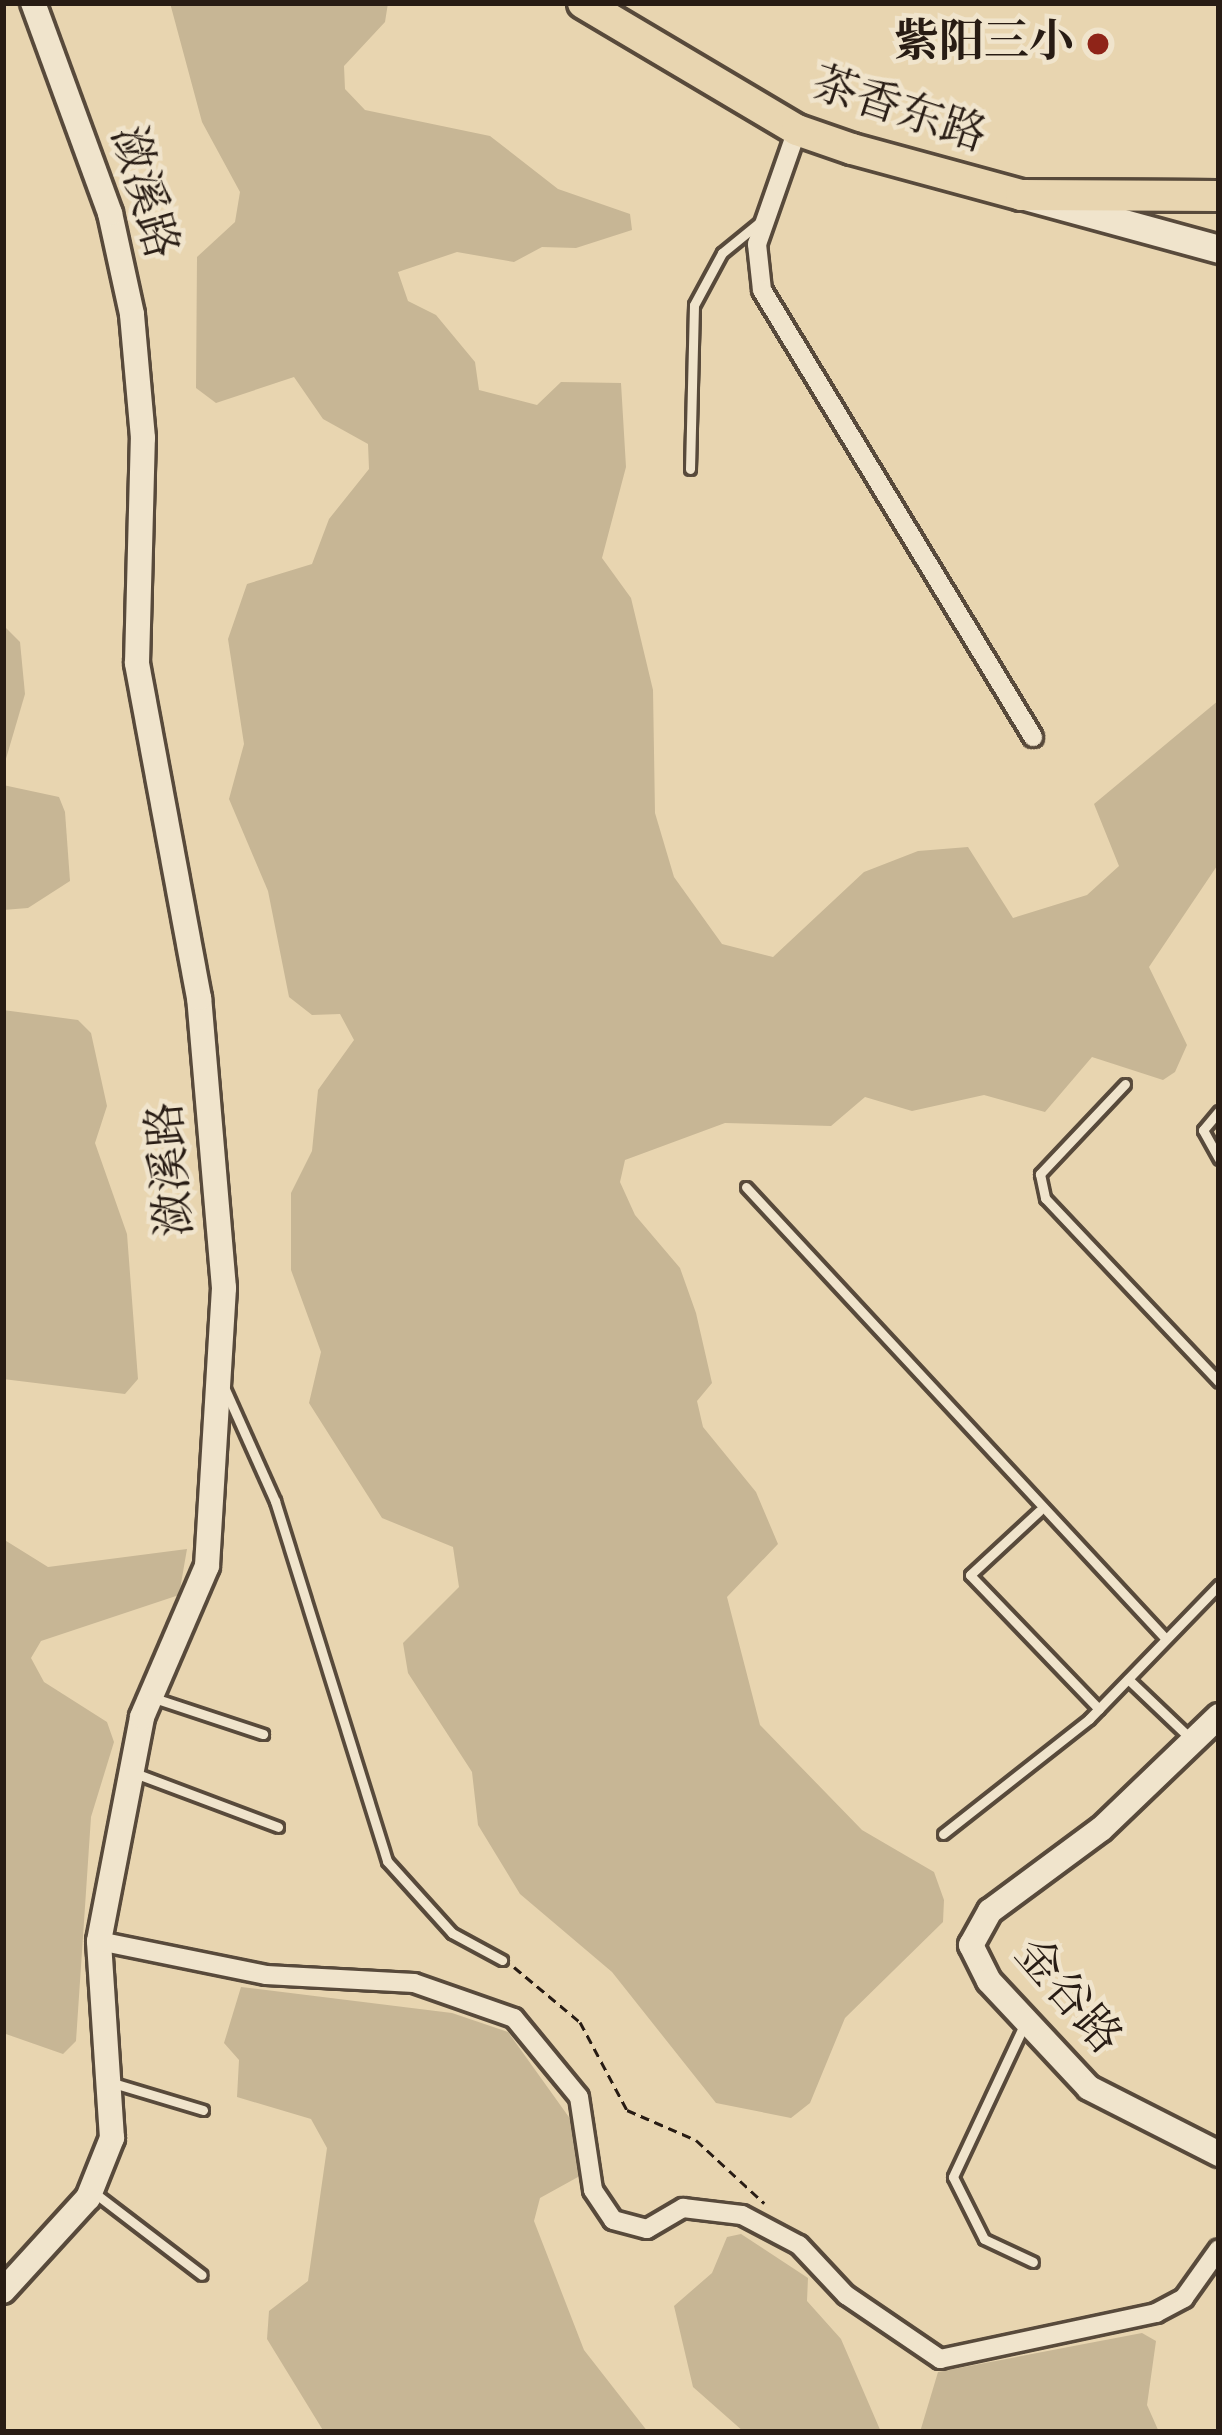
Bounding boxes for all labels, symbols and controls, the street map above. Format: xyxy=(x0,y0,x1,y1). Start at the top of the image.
place label: 紫阳三小 xyxy=(894,17,1074,71)
marker: 紫阳三小 xyxy=(1085,31,1111,57)
street label: 茶香东路 xyxy=(805,58,993,164)
street label: 潋溪路 xyxy=(98,121,188,265)
street label: 潋溪路 xyxy=(139,1099,205,1239)
street label: 金谷路 xyxy=(1002,1928,1132,2066)

